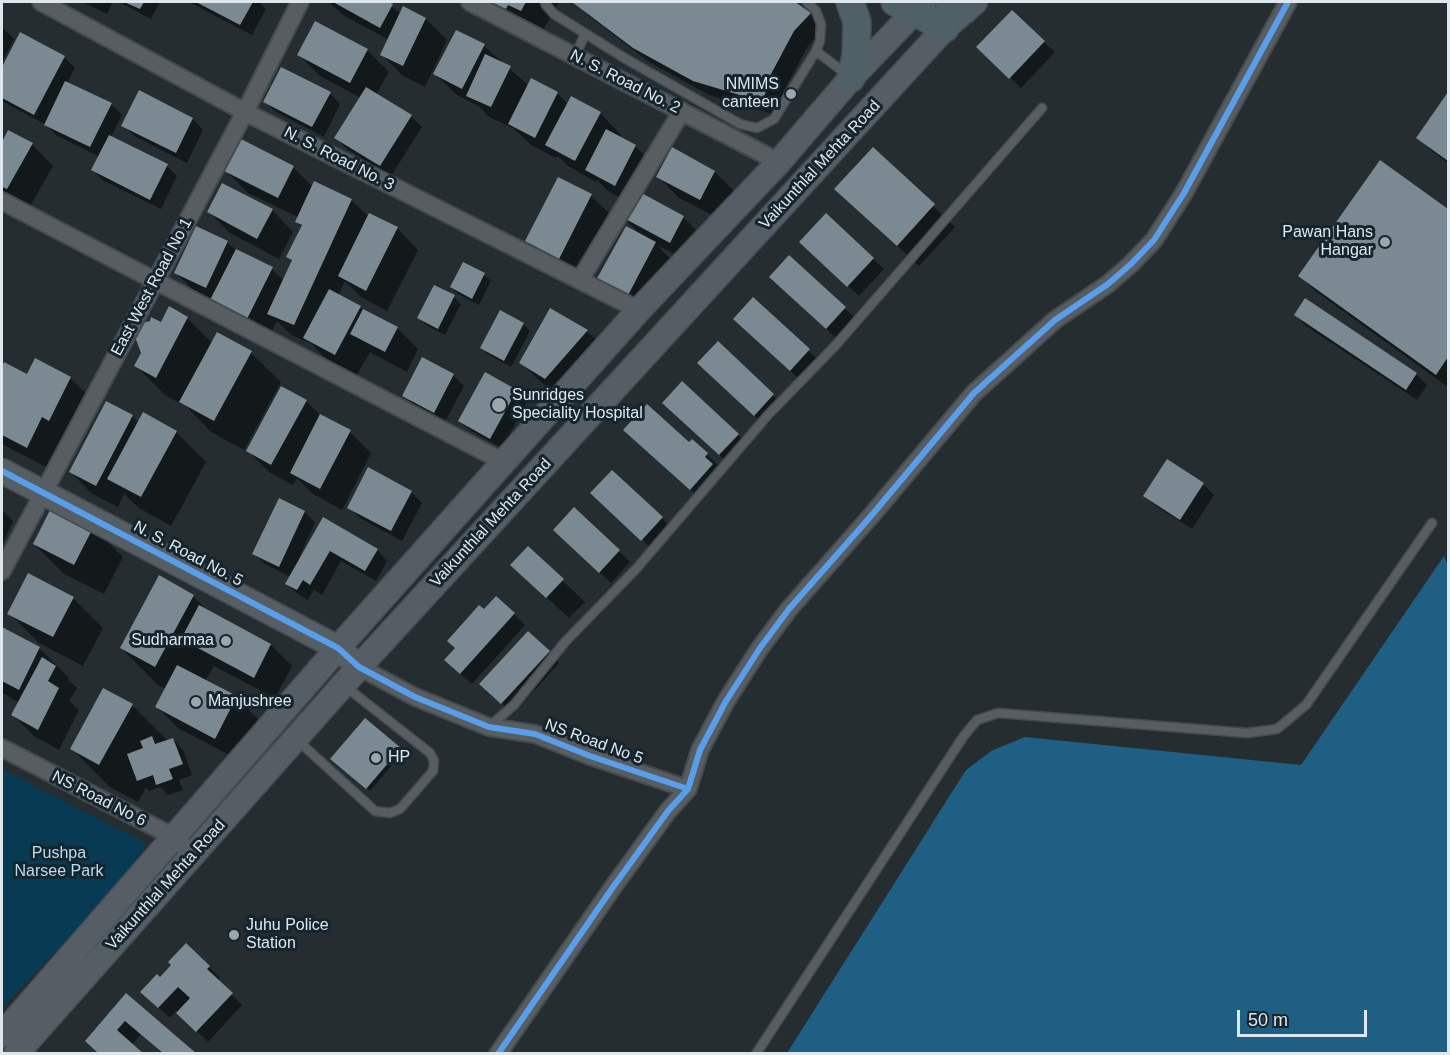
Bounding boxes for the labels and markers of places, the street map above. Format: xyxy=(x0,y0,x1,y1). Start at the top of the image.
place label: NMIMS canteen xyxy=(722,75,779,113)
marker: NMIMS canteen xyxy=(784,87,798,101)
place label: Pawan Hans Hangar xyxy=(1282,223,1373,261)
marker: Pawan Hans Hangar xyxy=(1378,235,1392,249)
place label: Sunridges Speciality Hospital xyxy=(512,386,643,424)
marker: Sunridges Speciality Hospital xyxy=(490,396,508,414)
place label: Sudharmaa xyxy=(131,631,214,651)
marker: Sudharmaa xyxy=(219,634,233,648)
place label: Manjushree xyxy=(208,692,292,712)
marker: Manjushree xyxy=(189,695,203,709)
place label: HP xyxy=(388,748,410,768)
marker: HP xyxy=(369,751,383,765)
place label: Juhu Police Station xyxy=(246,916,329,954)
marker: Juhu Police Station xyxy=(227,928,241,942)

